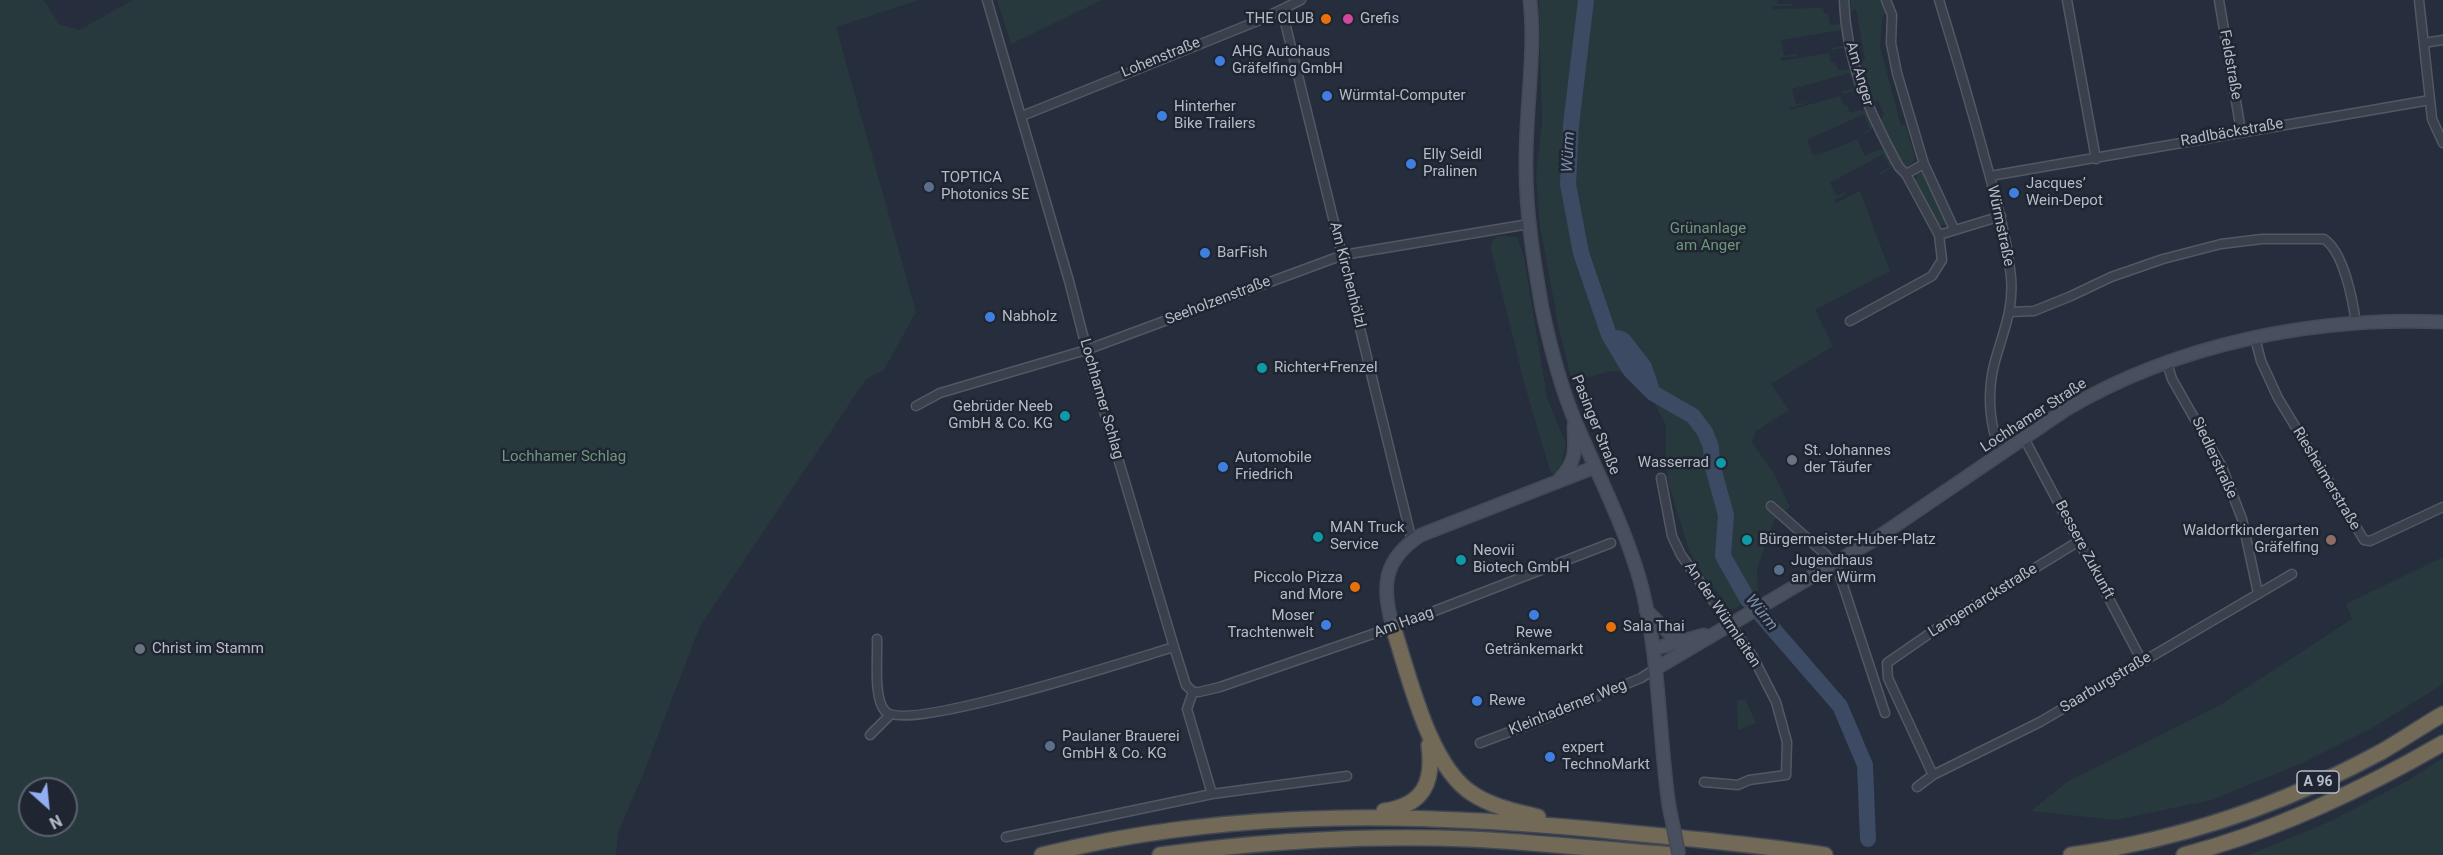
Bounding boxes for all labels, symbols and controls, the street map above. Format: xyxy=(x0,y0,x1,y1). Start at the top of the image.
place label: THE CLUB xyxy=(1246,10,1314,28)
place label: Grefis xyxy=(1360,10,1399,28)
marker: THE CLUB xyxy=(1319,12,1333,26)
marker: Grefis xyxy=(1341,12,1355,26)
street label: Feldstraße xyxy=(2215,29,2245,101)
street label: Lohenstraße xyxy=(1119,34,1203,82)
street label: Am Anger xyxy=(1841,40,1877,108)
place label: AHG Autohaus Gräfelfing GmbH xyxy=(1232,43,1343,78)
marker: AHG Autohaus Gräfelfing GmbH xyxy=(1213,54,1227,68)
place label: Würmtal-Computer xyxy=(1339,87,1466,105)
marker: Würmtal-Computer xyxy=(1320,89,1334,103)
place label: Hinterher Bike Trailers xyxy=(1174,98,1256,133)
marker: Hinterher Bike Trailers xyxy=(1155,109,1169,123)
street label: Radlbäckstraße xyxy=(2179,115,2285,151)
water label: Würm xyxy=(1558,131,1580,173)
place label: Elly Seidl Pralinen xyxy=(1423,146,1482,181)
marker: Elly Seidl Pralinen xyxy=(1404,157,1418,171)
place label: TOPTICA Photonics SE xyxy=(941,169,1029,204)
place label: Jacques’ Wein-Depot xyxy=(2026,175,2103,210)
marker: TOPTICA Photonics SE xyxy=(922,180,936,194)
street label: Würmstraße xyxy=(1983,184,2017,268)
marker: Jacques’ Wein-Depot xyxy=(2007,186,2021,200)
street label: Am Kirchenhölzl xyxy=(1325,220,1369,330)
park label: Grünanlage am Anger xyxy=(1670,220,1746,255)
place label: BarFish xyxy=(1217,244,1268,262)
marker: BarFish xyxy=(1198,246,1212,260)
street label: Seeholzenstraße xyxy=(1163,273,1273,329)
place label: Nabholz xyxy=(1002,308,1057,326)
marker: Nabholz xyxy=(983,310,997,324)
street label: Lochhamer Schlag xyxy=(1075,337,1127,461)
place label: Richter+Frenzel xyxy=(1274,359,1378,377)
marker: Richter+Frenzel xyxy=(1255,361,1269,375)
street label: Pasinger Straße xyxy=(1567,372,1623,478)
street label: Lochhamer Straße xyxy=(1978,375,2090,457)
place label: Gebrüder Neeb GmbH & Co. KG xyxy=(948,398,1053,433)
marker: Gebrüder Neeb GmbH & Co. KG xyxy=(1058,409,1072,423)
street label: Siedlerstraße xyxy=(2187,414,2241,502)
street label: Riesheimerstraße xyxy=(2288,424,2364,534)
place label: St. Johannes der Täufer xyxy=(1804,442,1891,477)
park label: Lochhamer Schlag xyxy=(502,448,626,466)
place label: Automobile Friedrich xyxy=(1235,449,1312,484)
marker: St. Johannes der Täufer xyxy=(1785,453,1799,467)
place label: Wasserrad xyxy=(1638,454,1709,472)
marker: Wasserrad xyxy=(1714,456,1728,470)
marker: Automobile Friedrich xyxy=(1216,460,1230,474)
street label: Bessere Zukunft xyxy=(2051,498,2117,602)
place label: MAN Truck Service xyxy=(1330,519,1405,554)
place label: Waldorfkindergarten Gräfelfing xyxy=(2183,522,2319,557)
marker: MAN Truck Service xyxy=(1311,530,1325,544)
place label: Bürgermeister-Huber-Platz xyxy=(1759,531,1936,549)
marker: Bürgermeister-Huber-Platz xyxy=(1740,533,1754,547)
marker: Waldorfkindergarten Gräfelfing xyxy=(2324,533,2338,547)
place label: Neovii Biotech GmbH xyxy=(1473,542,1570,577)
place label: Jugendhaus an der Würm xyxy=(1791,552,1876,587)
marker: Neovii Biotech GmbH xyxy=(1454,553,1468,567)
street label: An der Würmleiten xyxy=(1680,559,1764,671)
street label: Langemarckstraße xyxy=(1925,560,2041,642)
marker: Jugendhaus an der Würm xyxy=(1772,563,1786,577)
place label: Piccolo Pizza and More xyxy=(1254,569,1343,604)
marker: Piccolo Pizza and More xyxy=(1348,580,1362,594)
water label: Würm xyxy=(1741,591,1781,635)
street label: Am Haag xyxy=(1372,604,1436,642)
place label: Moser Trachtenwelt xyxy=(1228,607,1314,642)
marker: Rewe Getränkemarkt xyxy=(1527,608,1541,622)
marker: Moser Trachtenwelt xyxy=(1319,618,1333,632)
place label: Sala Thai xyxy=(1623,618,1685,636)
marker: Sala Thai xyxy=(1604,620,1618,634)
place label: Rewe Getränkemarkt xyxy=(1485,624,1583,659)
place label: Christ im Stamm xyxy=(152,640,264,658)
marker: Christ im Stamm xyxy=(133,642,147,656)
street label: Saarburgstraße xyxy=(2057,649,2155,717)
street label: Kleinhaderner Weg xyxy=(1507,676,1629,740)
place label: Rewe xyxy=(1489,692,1525,710)
marker: Rewe xyxy=(1470,694,1484,708)
place label: Paulaner Brauerei GmbH & Co. KG xyxy=(1062,728,1180,763)
marker: Paulaner Brauerei GmbH & Co. KG xyxy=(1043,739,1057,753)
place label: expert TechnoMarkt xyxy=(1562,739,1650,774)
marker: expert TechnoMarkt xyxy=(1543,750,1557,764)
road number: A 96 xyxy=(2297,771,2339,793)
north arrow xyxy=(18,777,78,837)
text: N xyxy=(46,811,65,833)

